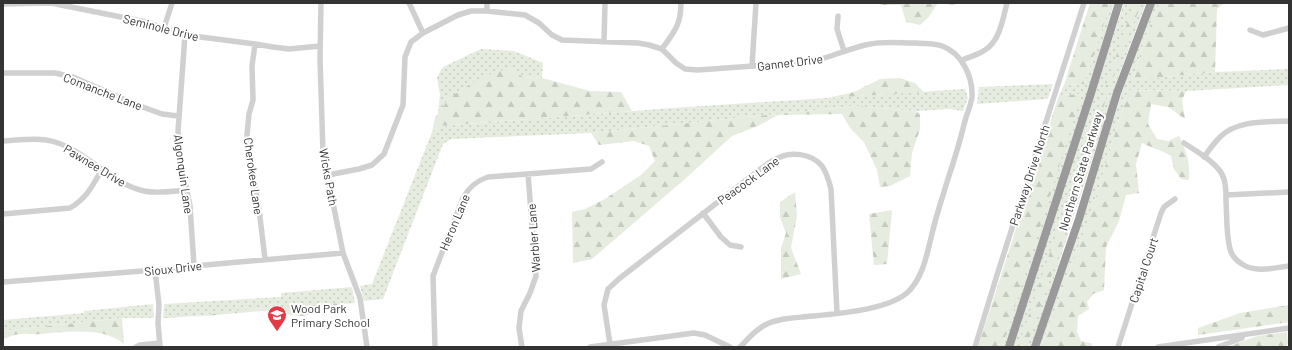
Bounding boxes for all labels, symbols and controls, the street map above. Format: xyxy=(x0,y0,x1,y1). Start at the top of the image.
street label: Seminole Drive xyxy=(122,11,200,43)
street label: Gannet Drive xyxy=(756,51,824,73)
street label: Comanche Lane xyxy=(62,70,144,112)
street label: Northern State Parkway xyxy=(1055,109,1105,232)
street label: Parkway Drive North xyxy=(1006,123,1052,227)
street label: Algonquin Lane xyxy=(171,133,197,215)
street label: Cherokee Lane xyxy=(242,137,266,215)
street label: Pawnee Drive xyxy=(61,141,129,189)
street label: Wicks Path xyxy=(317,147,341,207)
street label: Peacock Lane xyxy=(715,153,781,207)
street label: Heron Lane xyxy=(436,192,472,252)
street label: Warbler Lane xyxy=(524,203,542,273)
street label: Capital Court xyxy=(1126,236,1160,304)
street label: Sioux Drive xyxy=(143,258,203,278)
place label: Wood Park Primary School xyxy=(291,301,370,329)
school or university icon: Wood Park Primary School xyxy=(266,304,288,332)

